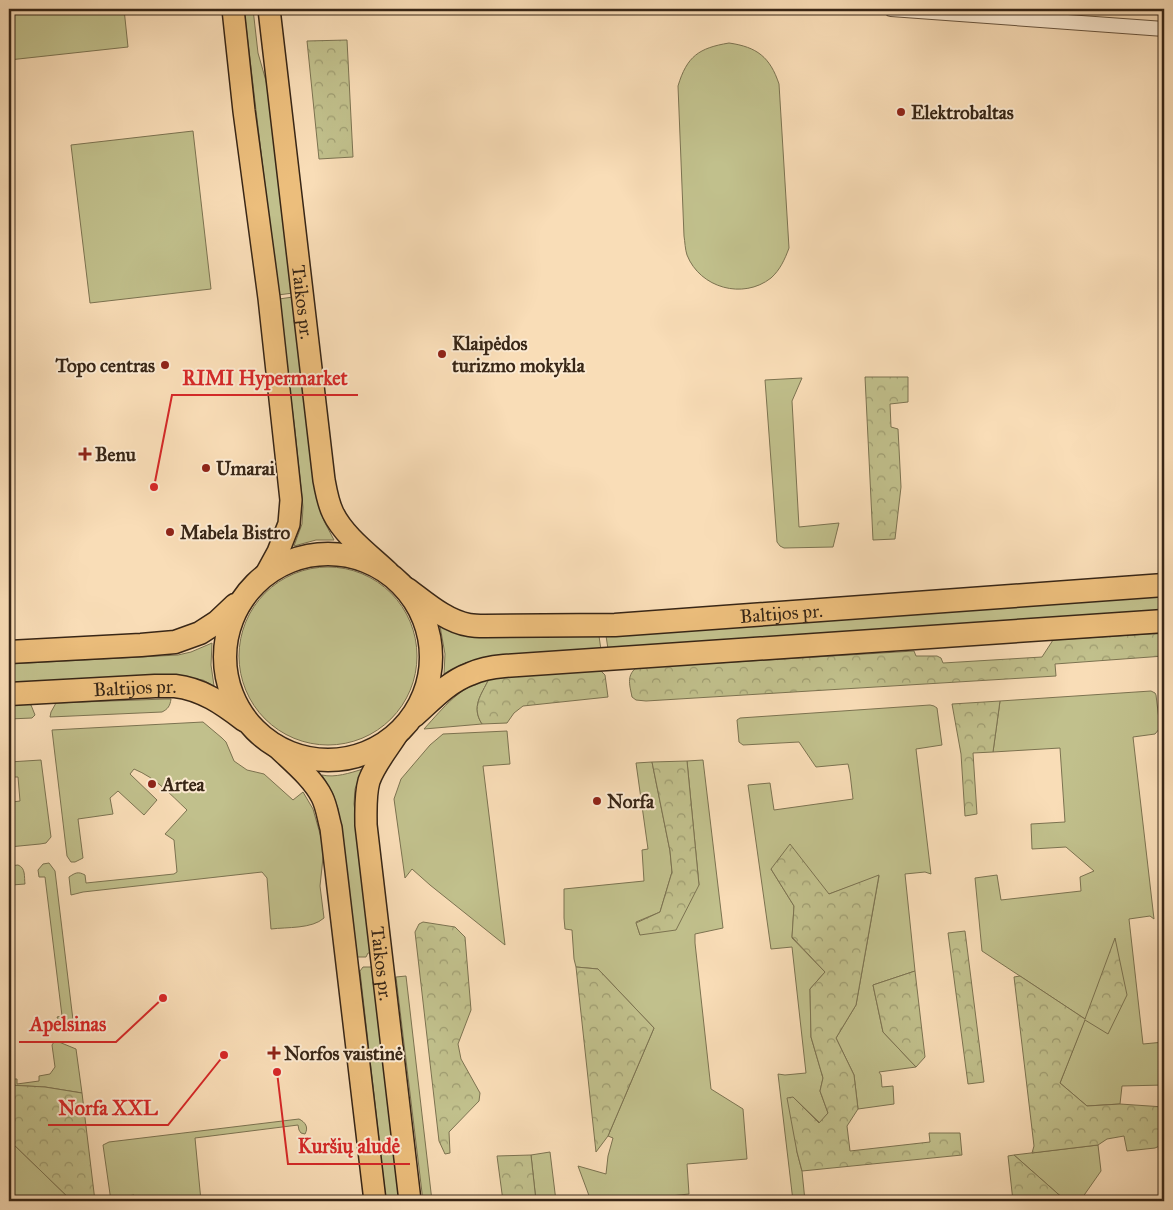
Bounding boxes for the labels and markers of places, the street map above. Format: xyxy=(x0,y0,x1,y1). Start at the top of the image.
place label: Elektrobaltas xyxy=(911,101,1014,124)
marker: Elektrobaltas xyxy=(895,106,907,118)
place label: Klaipėdos turizmo mokykla xyxy=(451,332,586,378)
marker: Klaipėdos turizmo mokykla xyxy=(436,348,448,360)
place label: Topo centras xyxy=(55,354,155,378)
marker: Topo centras xyxy=(159,359,171,371)
callout: RIMI Hypermarket xyxy=(172,360,358,395)
place label: Benu xyxy=(95,443,137,466)
marker: Benu xyxy=(79,448,91,460)
place label: Umarai xyxy=(216,457,276,480)
marker: Umarai xyxy=(200,462,212,474)
place label: Mabela Bistro xyxy=(180,521,290,544)
marker: Mabela Bistro xyxy=(164,526,176,538)
place label: Artea xyxy=(160,773,206,796)
marker: Artea xyxy=(146,778,158,790)
place label: Norfa xyxy=(607,790,655,813)
marker: Norfa xyxy=(591,795,603,807)
callout: Apelsinas xyxy=(19,1007,116,1042)
place label: Norfos vaistinė xyxy=(284,1042,403,1065)
marker: Norfos vaistinė xyxy=(268,1047,280,1059)
callout: Norfa XXL xyxy=(48,1090,168,1125)
callout: Kuršių aludė xyxy=(288,1129,410,1164)

